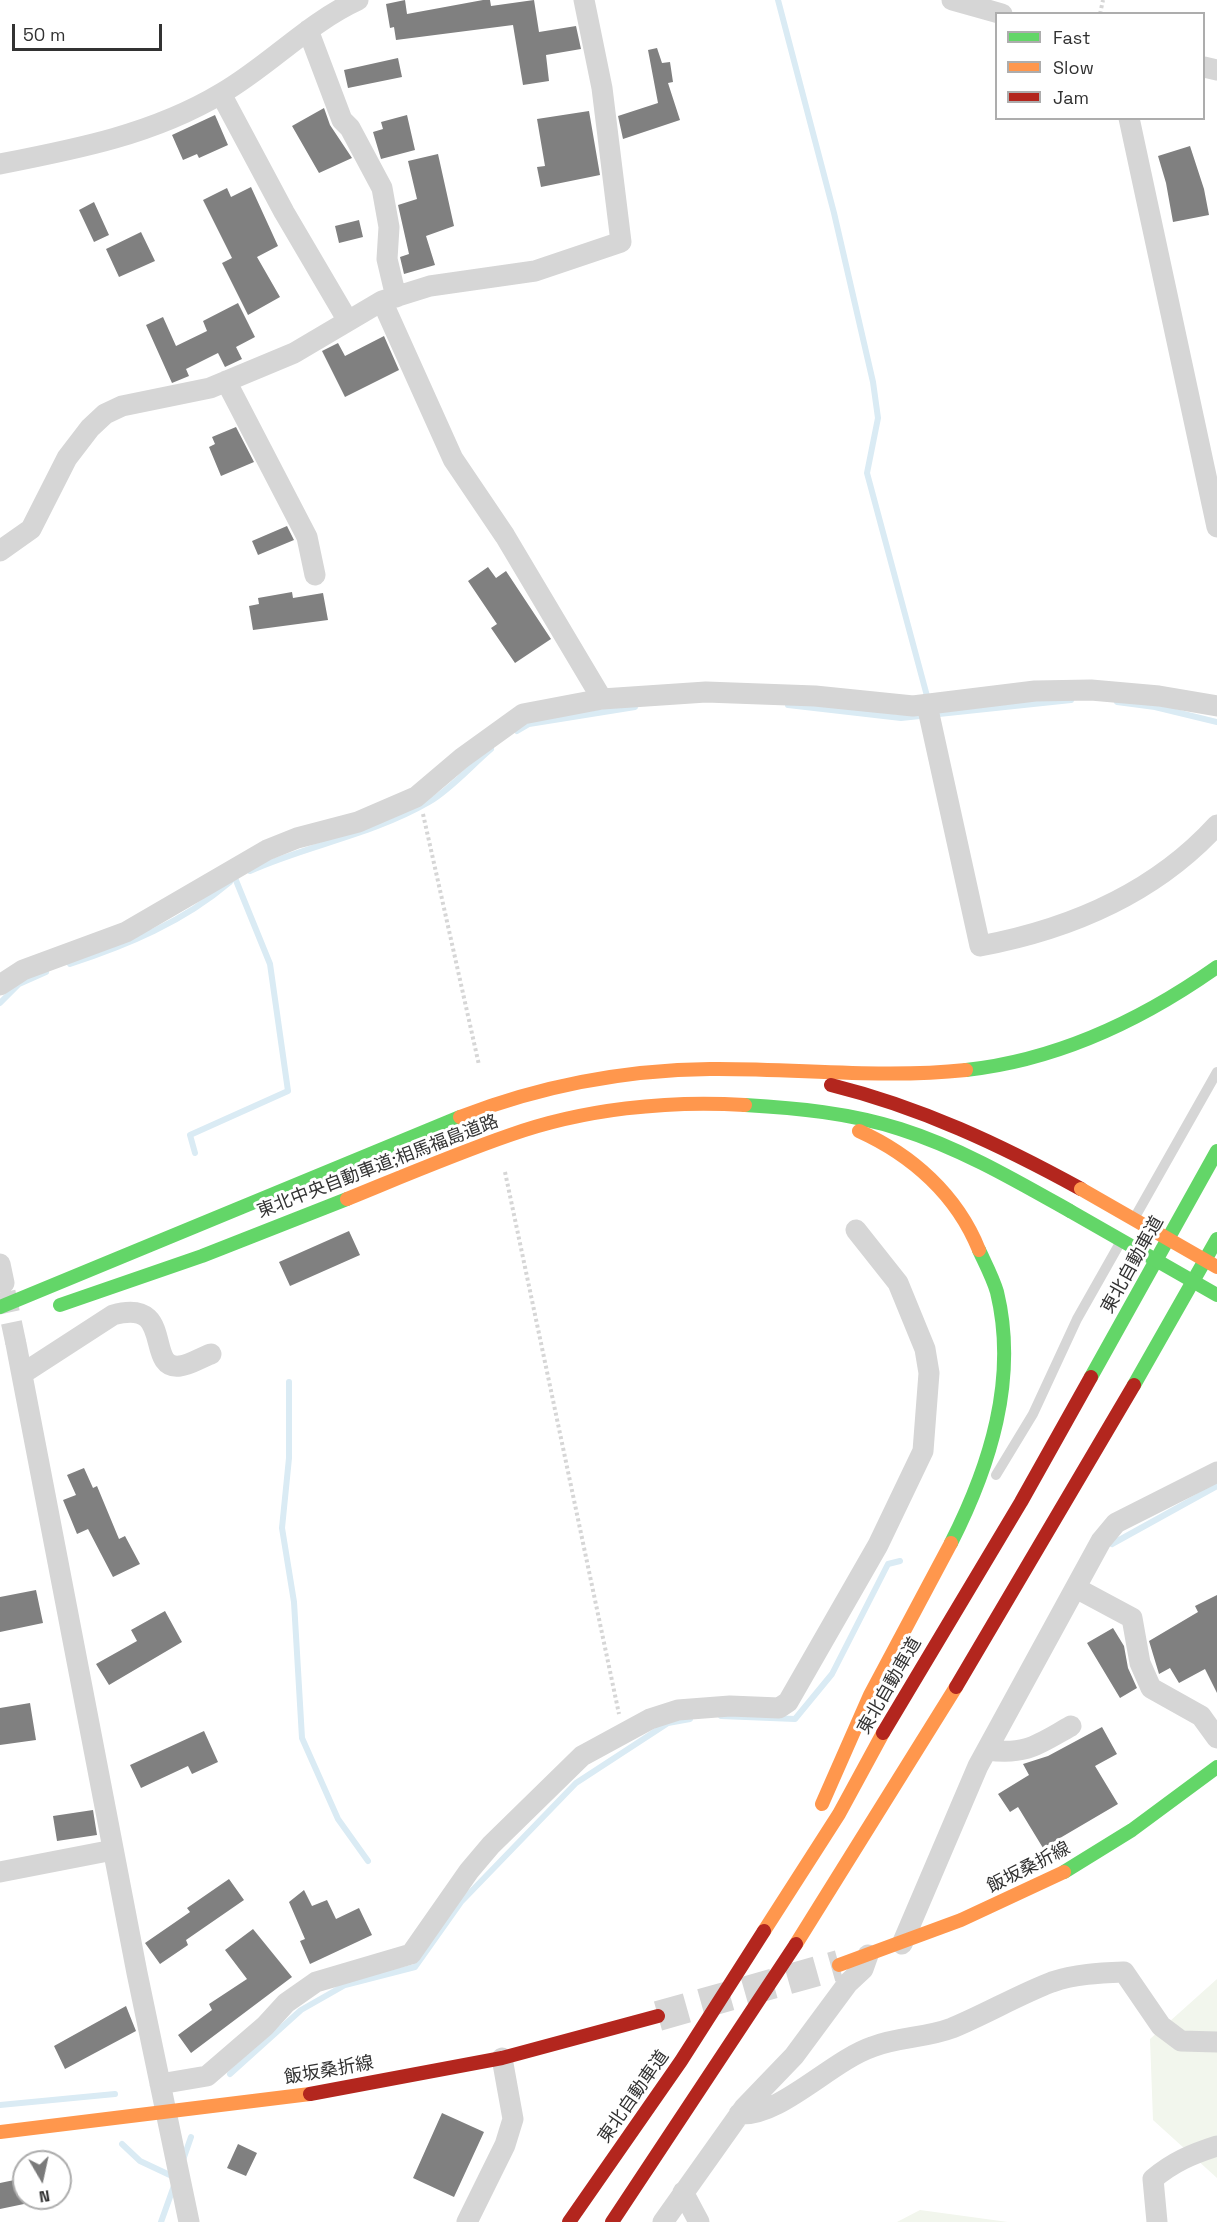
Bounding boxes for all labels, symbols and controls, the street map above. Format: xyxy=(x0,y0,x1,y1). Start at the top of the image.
scale bar xyxy=(15,12,165,50)
legend xyxy=(995,12,1205,120)
text: 50 m xyxy=(23,23,65,46)
text: Fast xyxy=(1053,26,1090,49)
text: Slow xyxy=(1053,56,1094,79)
text: Jam xyxy=(1053,86,1089,109)
street label: 東北中央自動車道;相馬福島道路 xyxy=(254,1111,502,1223)
street label: 東北自動車道 xyxy=(1097,1213,1169,1317)
street label: 東北自動車道 xyxy=(854,1634,926,1738)
street label: 飯坂桑折線 xyxy=(984,1838,1074,1898)
street label: 東北自動車道 xyxy=(594,2047,674,2147)
street label: 飯坂桑折線 xyxy=(283,2053,375,2089)
north arrow xyxy=(12,2150,72,2210)
text: N xyxy=(38,2185,52,2208)

